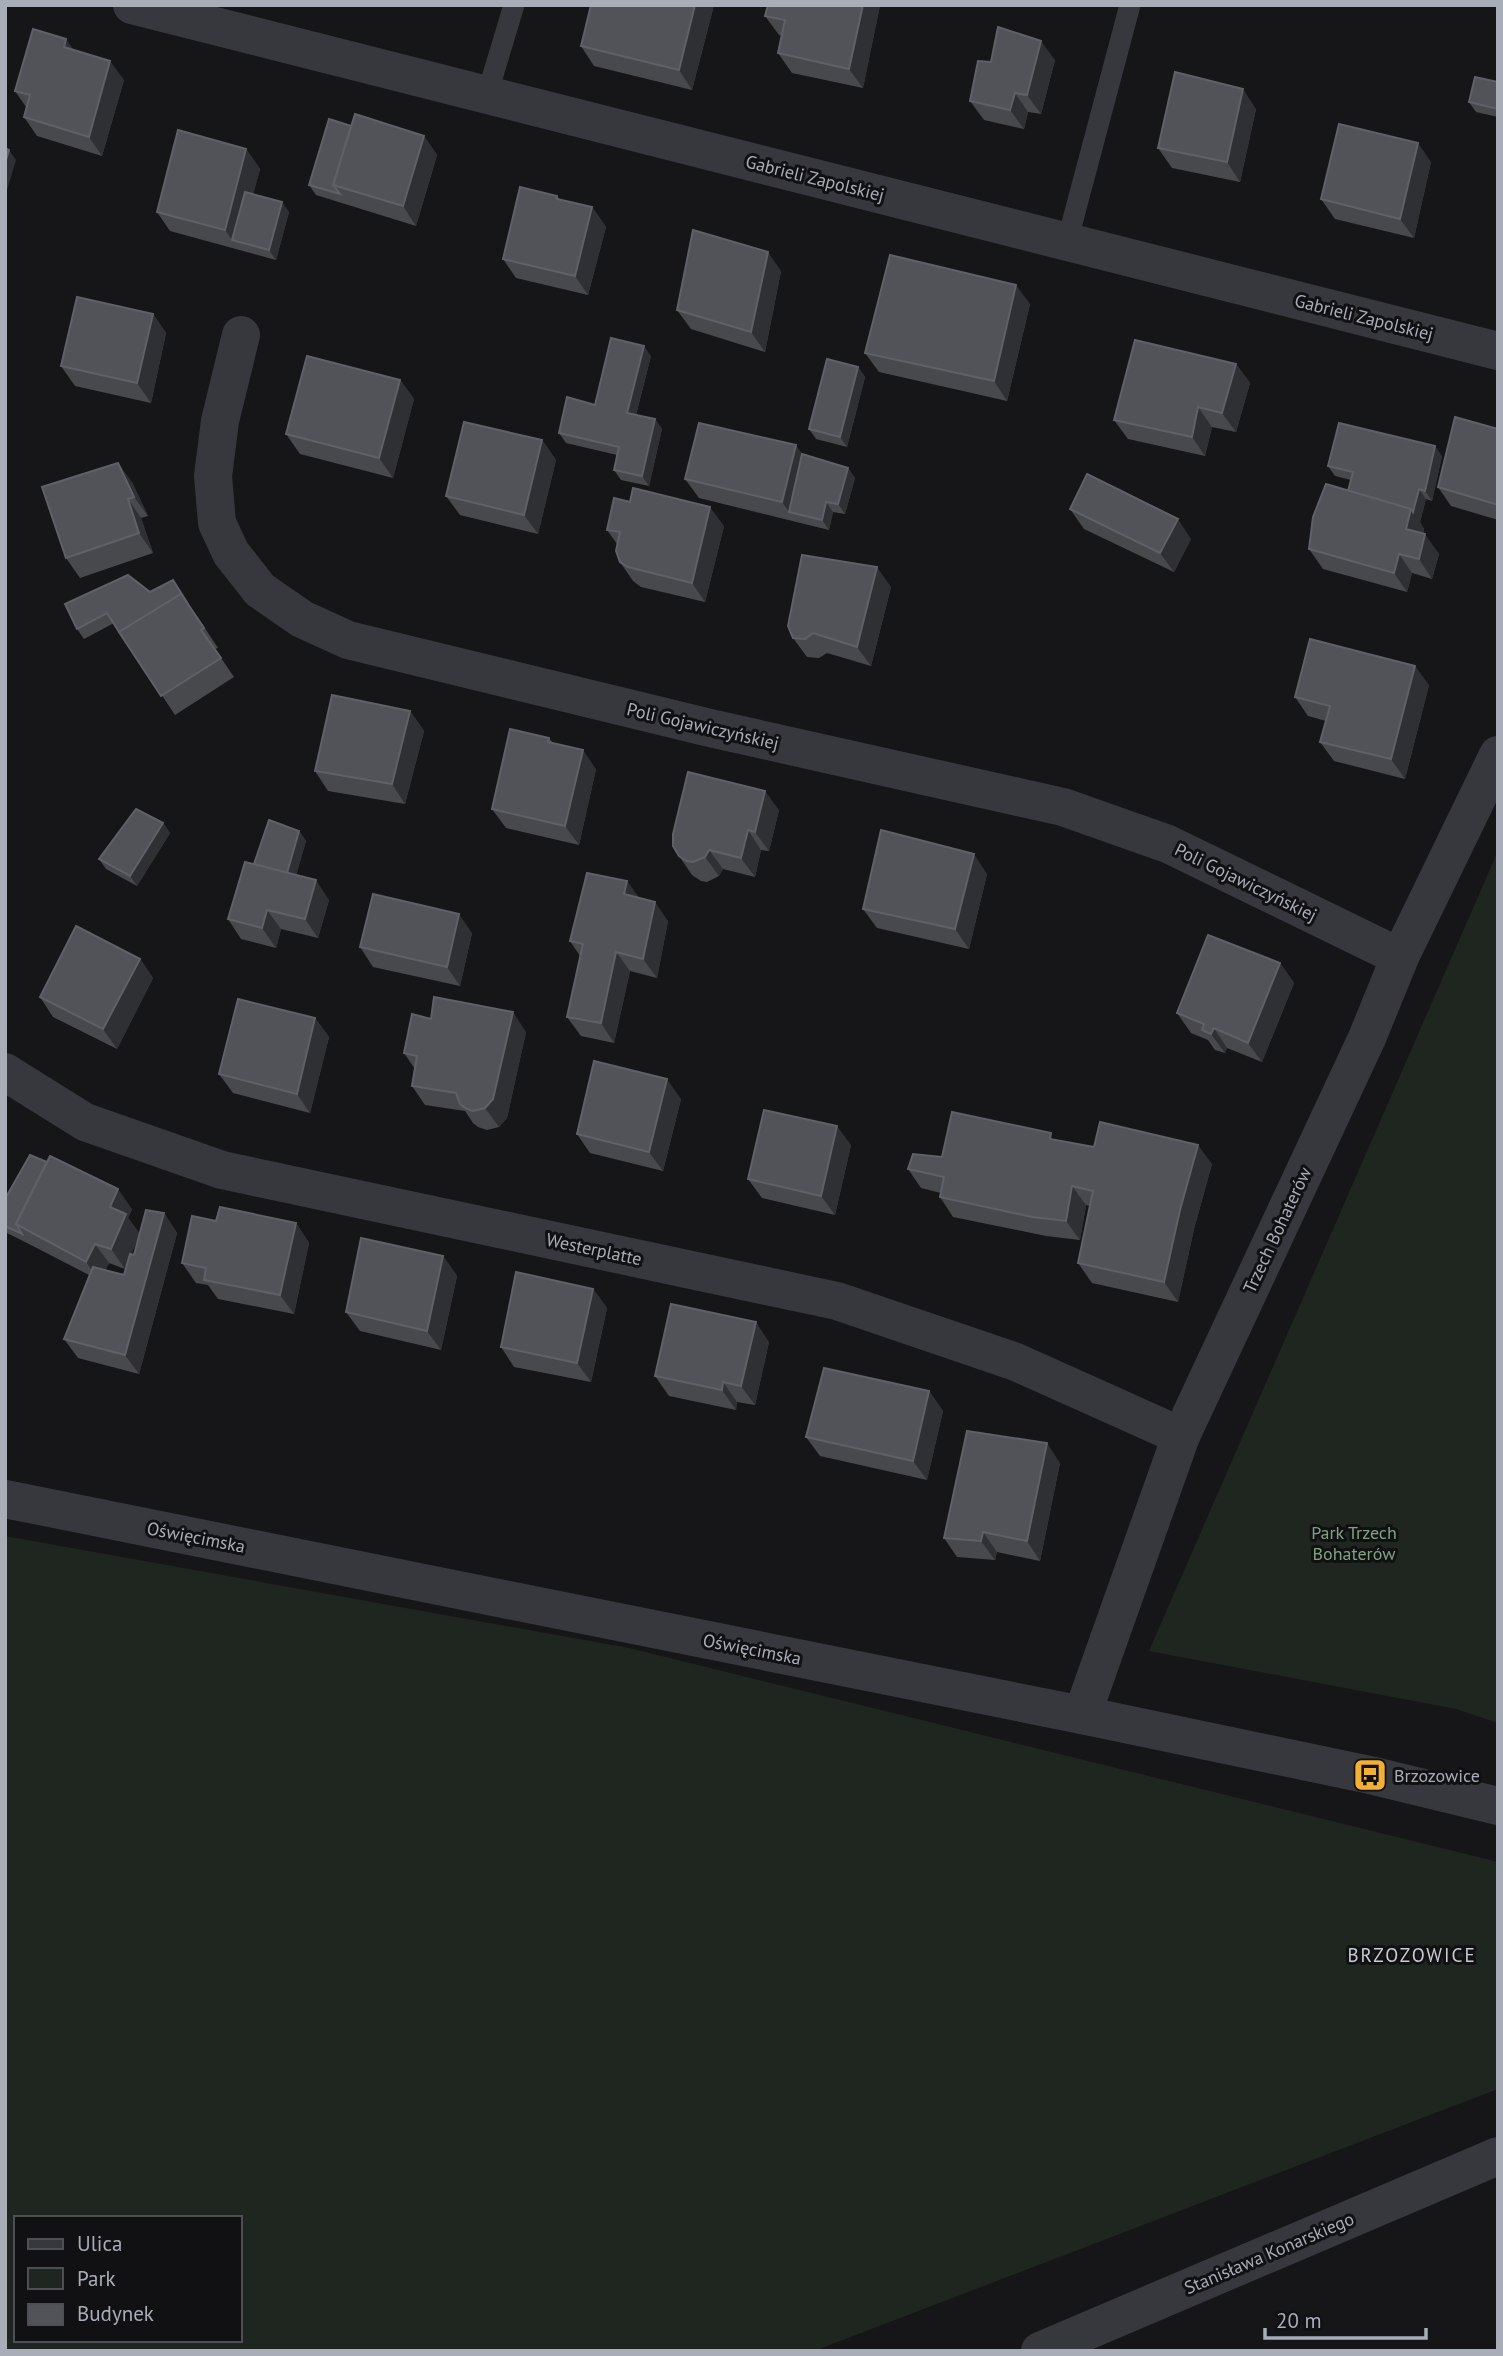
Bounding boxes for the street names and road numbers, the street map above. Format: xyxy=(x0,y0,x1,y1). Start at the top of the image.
street label: Gabrieli Zapolskiej xyxy=(743,150,887,206)
street label: Gabrieli Zapolskiej xyxy=(1292,289,1436,345)
street label: Poli Gojawiczyńskiej xyxy=(625,697,781,755)
street label: Poli Gojawiczyńskiej xyxy=(1171,838,1321,926)
street label: Trzech Bohaterów xyxy=(1238,1163,1317,1297)
street label: Westerplatte xyxy=(544,1228,644,1270)
street label: Oświęcimska xyxy=(145,1516,247,1558)
street label: Oświęcimska xyxy=(701,1628,803,1670)
street label: Stanisława Konarskiego xyxy=(1181,2207,1357,2299)

